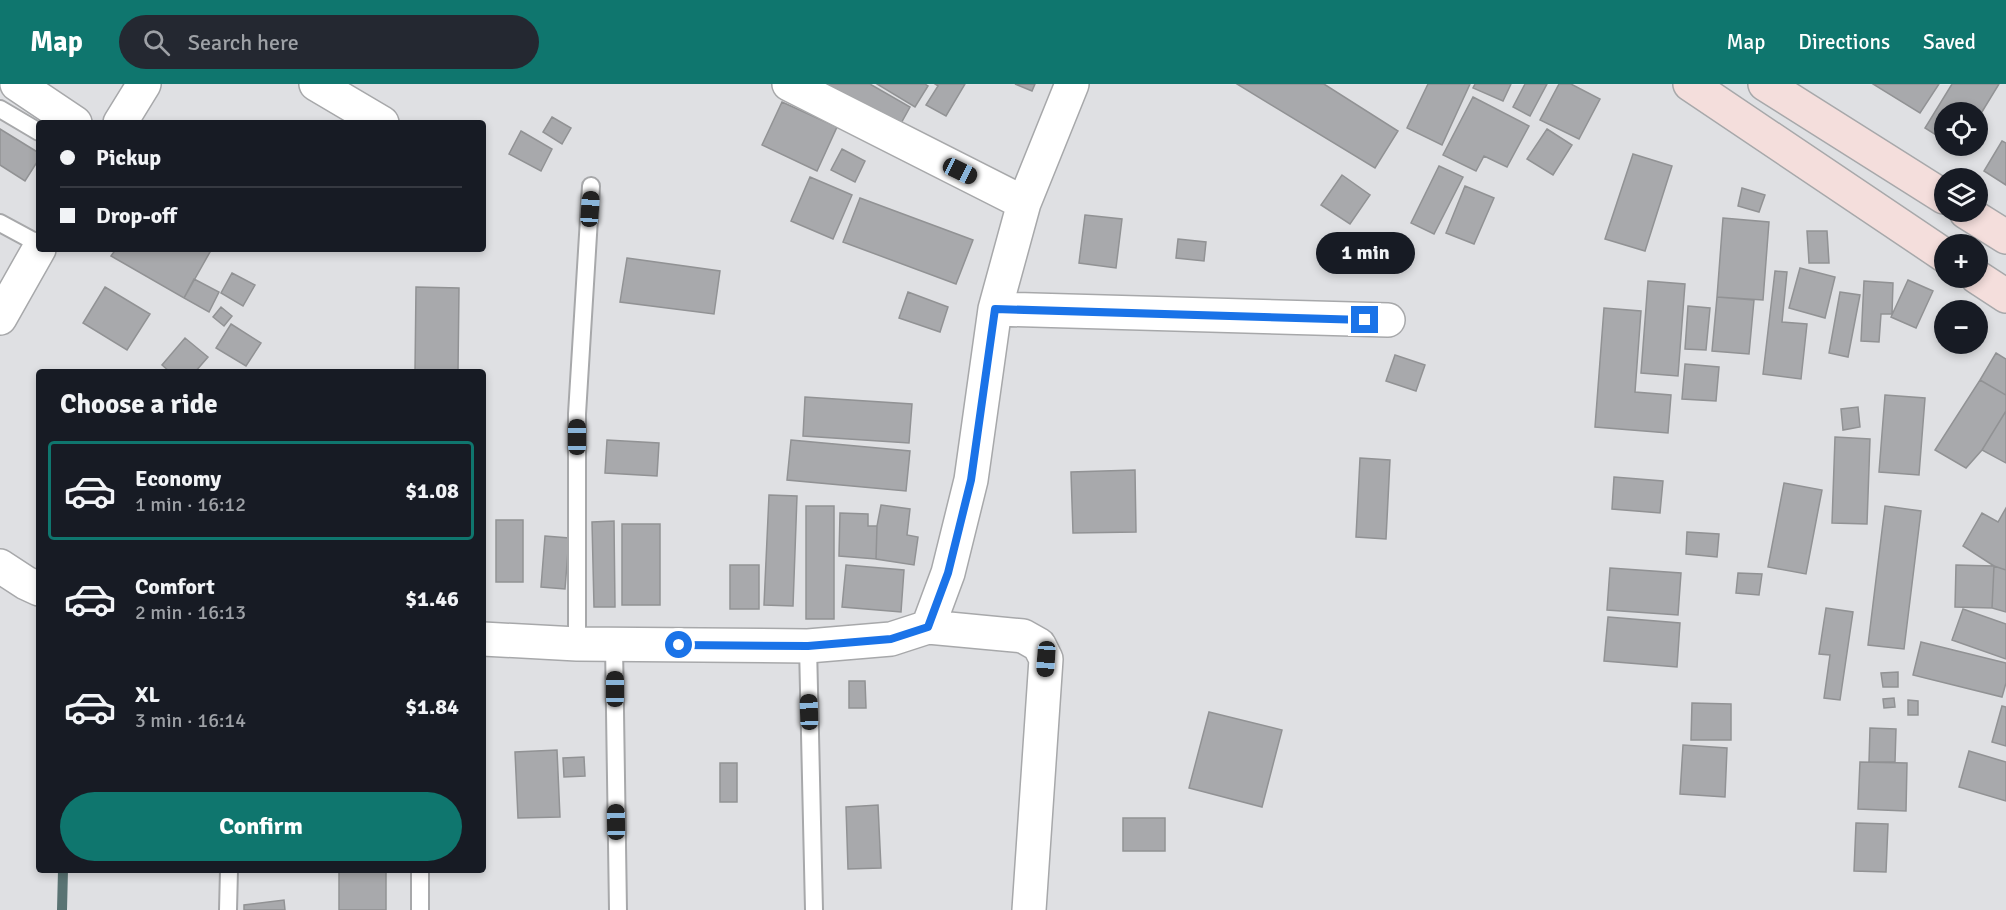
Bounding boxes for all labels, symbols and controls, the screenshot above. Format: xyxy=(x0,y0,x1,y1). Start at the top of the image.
search box xyxy=(119,15,539,69)
text: Map xyxy=(30,25,83,59)
icon: search xyxy=(140,26,173,59)
text: Search here xyxy=(188,29,299,56)
text: Map xyxy=(1727,29,1765,55)
text: Directions xyxy=(1798,29,1890,55)
text: Saved xyxy=(1923,29,1976,55)
map controls xyxy=(1934,102,1988,354)
button: locate xyxy=(1934,102,1988,156)
text: Pickup xyxy=(96,144,161,171)
car xyxy=(940,155,980,187)
button: layers xyxy=(1934,168,1988,222)
car xyxy=(580,190,600,228)
text: Drop-off xyxy=(96,202,177,229)
callout: 1 min xyxy=(1316,233,1414,275)
button: + xyxy=(1934,234,1988,288)
text: 1 min xyxy=(1341,240,1390,265)
button: − xyxy=(1934,300,1988,354)
route end xyxy=(1351,306,1378,333)
text: Choose a ride xyxy=(60,388,218,421)
car xyxy=(568,419,586,455)
icon: car xyxy=(63,464,117,518)
text: Economy xyxy=(135,465,221,492)
text: $1.08 xyxy=(405,477,459,504)
text: 1 min · 16:12 xyxy=(135,492,246,517)
icon: car xyxy=(63,572,117,626)
text: Comfort xyxy=(135,573,215,600)
text: $1.46 xyxy=(405,585,459,612)
text: 2 min · 16:13 xyxy=(135,600,246,625)
route start xyxy=(665,631,692,658)
car xyxy=(1036,640,1056,678)
car xyxy=(606,671,624,707)
icon: car xyxy=(63,680,117,734)
text: XL xyxy=(135,681,160,708)
text: $1.84 xyxy=(405,693,459,720)
car xyxy=(799,694,819,730)
text: 3 min · 16:14 xyxy=(135,708,246,733)
button: Confirm xyxy=(60,792,462,861)
car xyxy=(607,804,625,840)

